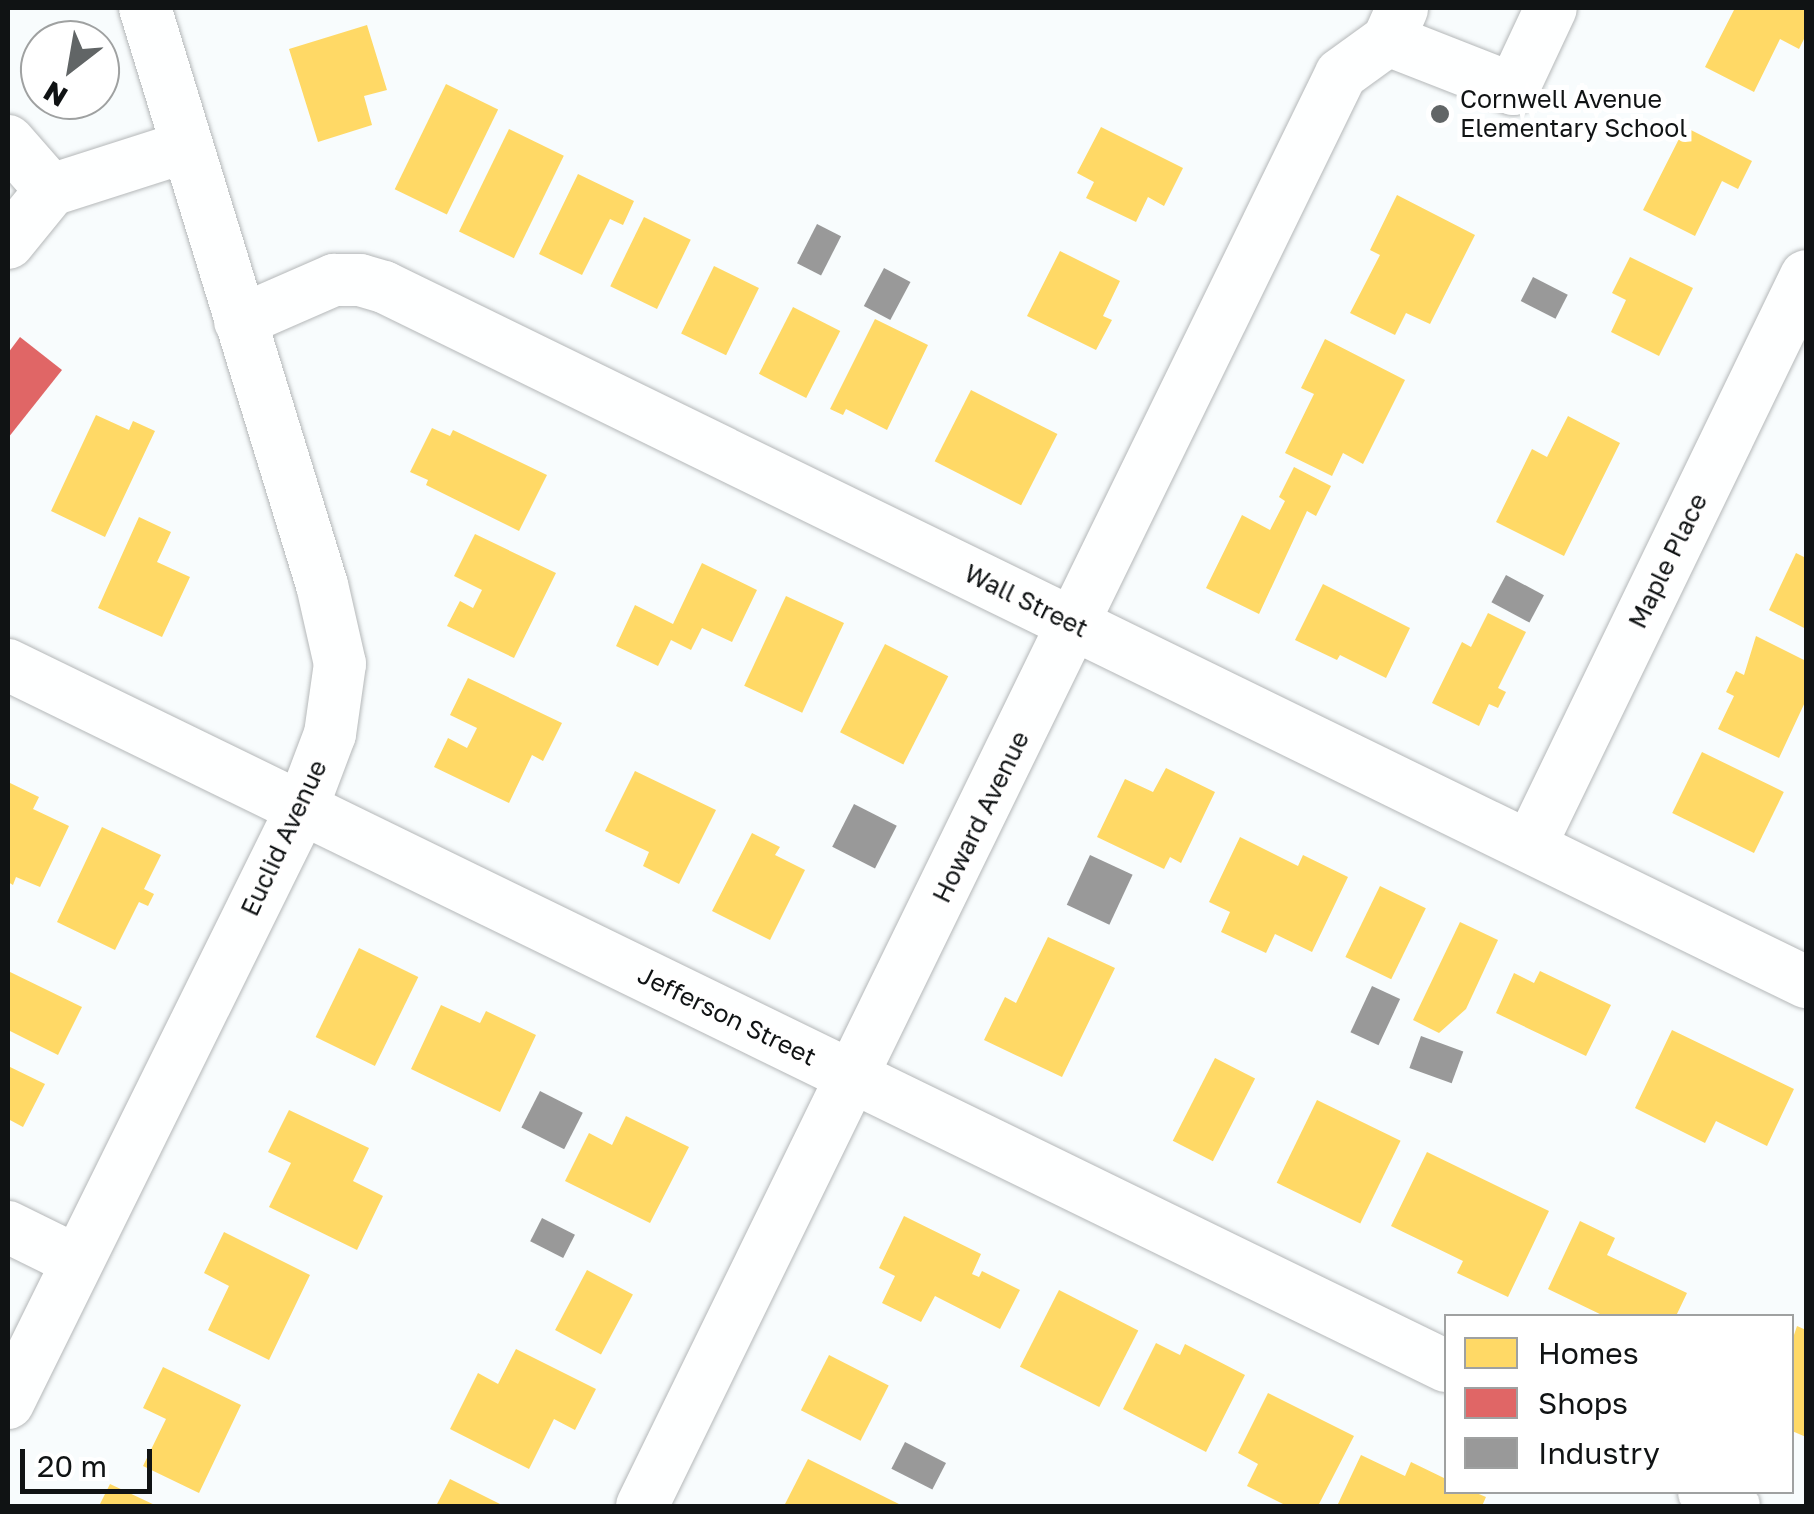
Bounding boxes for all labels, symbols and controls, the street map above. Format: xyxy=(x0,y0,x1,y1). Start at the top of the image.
north arrow xyxy=(20,20,120,120)
text: N xyxy=(38,75,73,114)
place label: Cornwell Avenue Elementary School xyxy=(1460,85,1687,144)
marker: Cornwell Avenue Elementary School xyxy=(1429,103,1451,125)
street label: Maple Place xyxy=(1622,489,1714,633)
street label: Wall Street xyxy=(959,558,1093,644)
street label: Howard Avenue xyxy=(927,726,1035,908)
street label: Euclid Avenue xyxy=(235,755,333,921)
street label: Jefferson Street xyxy=(633,960,821,1072)
legend xyxy=(1444,1314,1794,1494)
text: Homes xyxy=(1538,1335,1639,1371)
text: Shops xyxy=(1538,1385,1628,1421)
scale bar xyxy=(25,1429,158,1491)
text: Industry xyxy=(1538,1435,1660,1471)
text: 20 m xyxy=(37,1448,107,1484)

